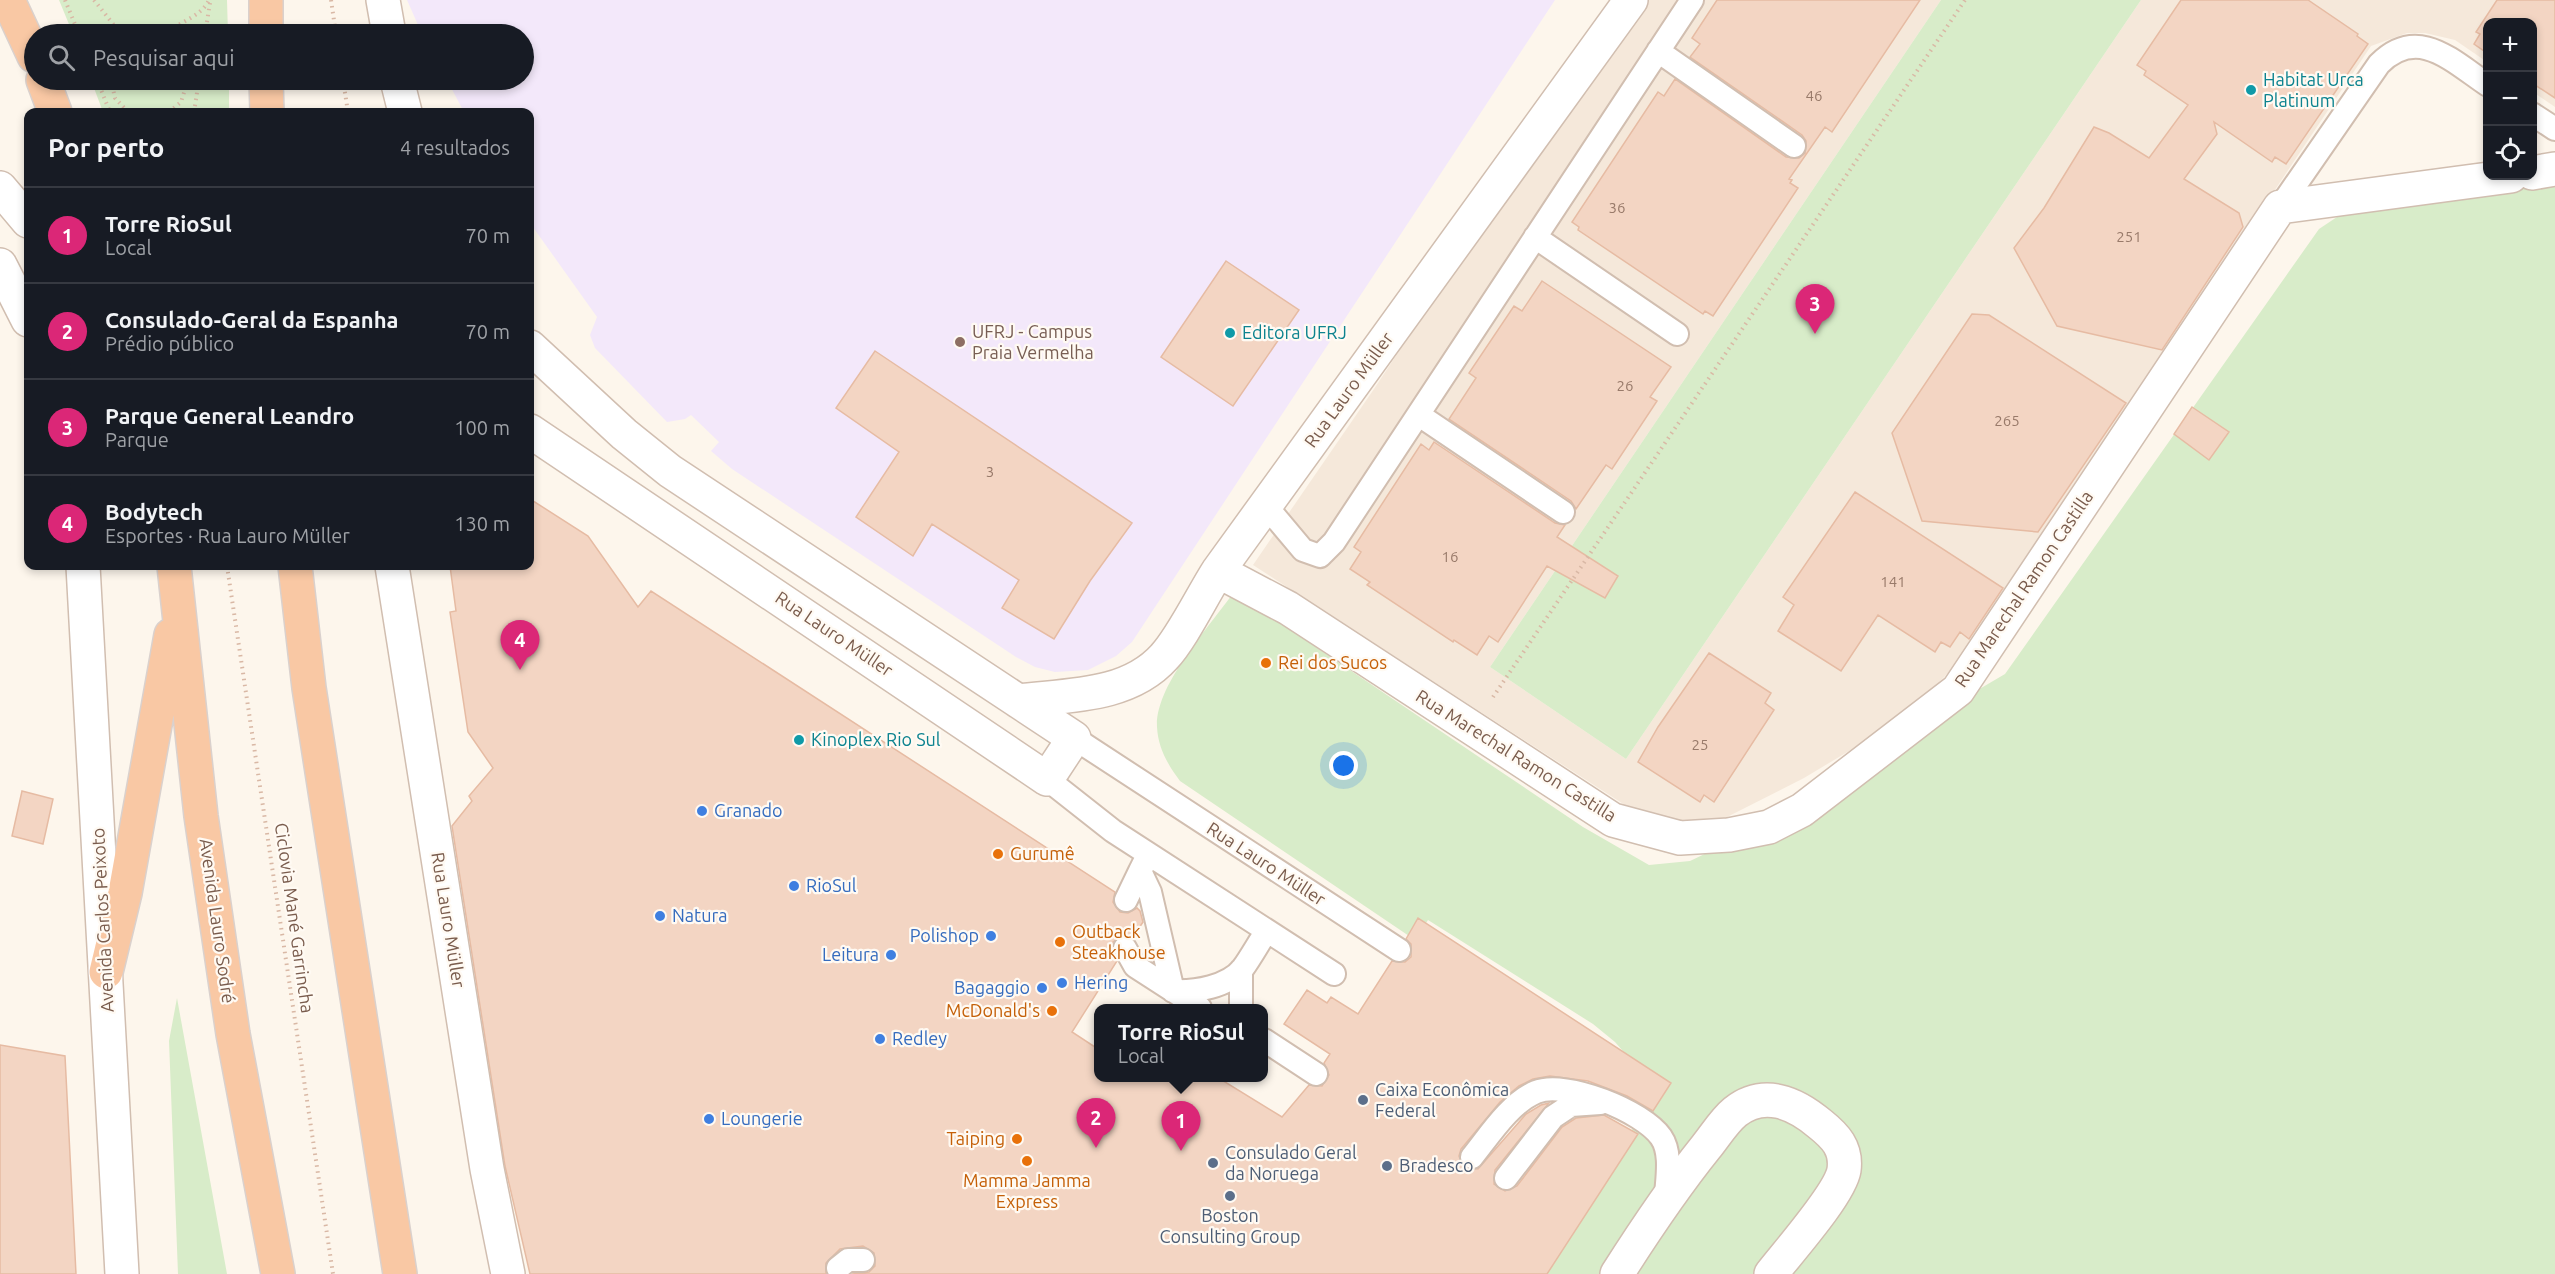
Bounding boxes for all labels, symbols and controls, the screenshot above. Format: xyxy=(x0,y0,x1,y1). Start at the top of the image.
map controls xyxy=(2483,18,2537,180)
button: + xyxy=(2483,18,2537,72)
search box xyxy=(24,24,534,90)
icon: search xyxy=(45,41,78,74)
text: Pesquisar aqui xyxy=(93,45,235,70)
place label: Habitat Urca Platinum xyxy=(2263,69,2364,110)
button: − xyxy=(2483,72,2537,126)
marker: Habitat Urca Platinum xyxy=(2244,83,2258,97)
house number: 46 xyxy=(1806,87,1822,104)
button: locate xyxy=(2483,126,2537,180)
text: Por perto xyxy=(48,133,164,162)
text: 4 resultados xyxy=(400,136,510,159)
house number: 36 xyxy=(1609,199,1625,216)
text: Torre RioSul xyxy=(105,211,232,236)
text: 1 xyxy=(62,224,73,247)
text: 70 m xyxy=(466,224,510,247)
house number: 251 xyxy=(2116,228,2142,245)
text: Local xyxy=(105,236,152,259)
pin: 3 xyxy=(1796,284,1834,334)
text: Consulado-Geral da Espanha xyxy=(105,307,398,332)
text: 2 xyxy=(62,320,73,343)
text: 70 m xyxy=(466,320,510,343)
place label: UFRJ - Campus Praia Vermelha xyxy=(972,321,1094,362)
place label: Editora UFRJ xyxy=(1242,322,1347,342)
marker: Editora UFRJ xyxy=(1223,326,1237,340)
street label: Rua Lauro Müller xyxy=(1300,328,1397,451)
text: Prédio público xyxy=(105,332,234,355)
marker: UFRJ - Campus Praia Vermelha xyxy=(953,335,967,349)
house number: 26 xyxy=(1617,377,1633,394)
text: Parque General Leandro xyxy=(105,403,354,428)
house number: 265 xyxy=(1994,412,2020,429)
text: 3 xyxy=(62,416,73,439)
text: 100 m xyxy=(454,416,510,439)
text: Parque xyxy=(105,428,169,451)
house number: 3 xyxy=(986,463,994,480)
street label: Rua Marechal Ramon Castilla xyxy=(1950,487,2096,690)
text: Bodytech xyxy=(105,499,203,524)
text: 4 xyxy=(62,512,73,535)
text: 130 m xyxy=(454,512,510,535)
text: Esportes · Rua Lauro Müller xyxy=(105,524,350,547)
house number: 16 xyxy=(1442,548,1458,565)
house number: 141 xyxy=(1880,573,1906,590)
street label: Rua Lauro Müller xyxy=(772,587,897,680)
pin: 4 xyxy=(500,620,540,670)
place label: Rei dos Sucos xyxy=(1278,652,1387,672)
marker: Rei dos Sucos xyxy=(1259,656,1273,670)
street label: Rua Marechal Ramon Castilla xyxy=(1413,685,1620,825)
place label: Kinoplex Rio Sul xyxy=(811,729,941,749)
marker: Kinoplex Rio Sul xyxy=(792,733,806,747)
house number: 25 xyxy=(1692,736,1708,753)
your location xyxy=(1329,751,1358,780)
place label: Granado xyxy=(714,800,783,820)
marker: Granado xyxy=(695,804,709,818)
street label: Rua Lauro Müller xyxy=(1204,817,1330,909)
street label: Ciclovia Mané Garrincha xyxy=(272,821,318,1014)
street label: Avenida Carlos Peixoto xyxy=(87,827,117,1013)
street label: Avenida Lauro Sodré xyxy=(197,837,239,1004)
place label: Gurumê xyxy=(1010,843,1075,863)
marker: Gurumê xyxy=(991,847,1005,861)
street label: Rua Lauro Müller xyxy=(428,851,470,989)
place label: RioSul xyxy=(806,875,857,895)
marker: RioSul xyxy=(787,879,801,893)
place label: Natura xyxy=(672,905,728,925)
marker: Natura xyxy=(653,909,667,923)
place label: Outback Steakhouse xyxy=(1072,921,1166,962)
place label: Polishop xyxy=(910,925,979,945)
marker: Polishop xyxy=(984,929,998,943)
marker: Outback Steakhouse xyxy=(1053,935,1067,949)
place label: Leitura xyxy=(822,944,879,964)
marker: Leitura xyxy=(884,948,898,962)
place label: Hering xyxy=(1074,972,1128,992)
marker: Hering xyxy=(1055,976,1069,990)
place label: Bagaggio xyxy=(954,977,1030,997)
marker: Bagaggio xyxy=(1035,981,1049,995)
place label: McDonald's xyxy=(946,1000,1040,1020)
marker: McDonald's xyxy=(1045,1004,1059,1018)
popup xyxy=(1094,1004,1268,1082)
text: Torre RioSul xyxy=(1118,1019,1244,1044)
place label: Redley xyxy=(892,1028,947,1048)
marker: Redley xyxy=(873,1032,887,1046)
text: Local xyxy=(1118,1044,1164,1067)
place label: Caixa Econômica Federal xyxy=(1375,1079,1509,1120)
marker: Caixa Econômica Federal xyxy=(1356,1093,1370,1107)
pin: 2 xyxy=(1076,1098,1116,1148)
pin: 1 xyxy=(1162,1102,1200,1151)
place label: Loungerie xyxy=(721,1108,803,1128)
marker: Loungerie xyxy=(702,1112,716,1126)
place label: Taiping xyxy=(947,1128,1005,1148)
marker: Taiping xyxy=(1010,1132,1024,1146)
place label: Consulado Geral da Noruega xyxy=(1225,1142,1357,1183)
marker: Mamma Jamma Express xyxy=(1020,1154,1034,1168)
place label: Bradesco xyxy=(1399,1155,1474,1175)
marker: Consulado Geral da Noruega xyxy=(1206,1156,1220,1170)
marker: Bradesco xyxy=(1380,1159,1394,1173)
place label: Mamma Jamma Express xyxy=(963,1170,1091,1211)
marker: Boston Consulting Group xyxy=(1223,1189,1237,1203)
place label: Boston Consulting Group xyxy=(1160,1205,1300,1246)

